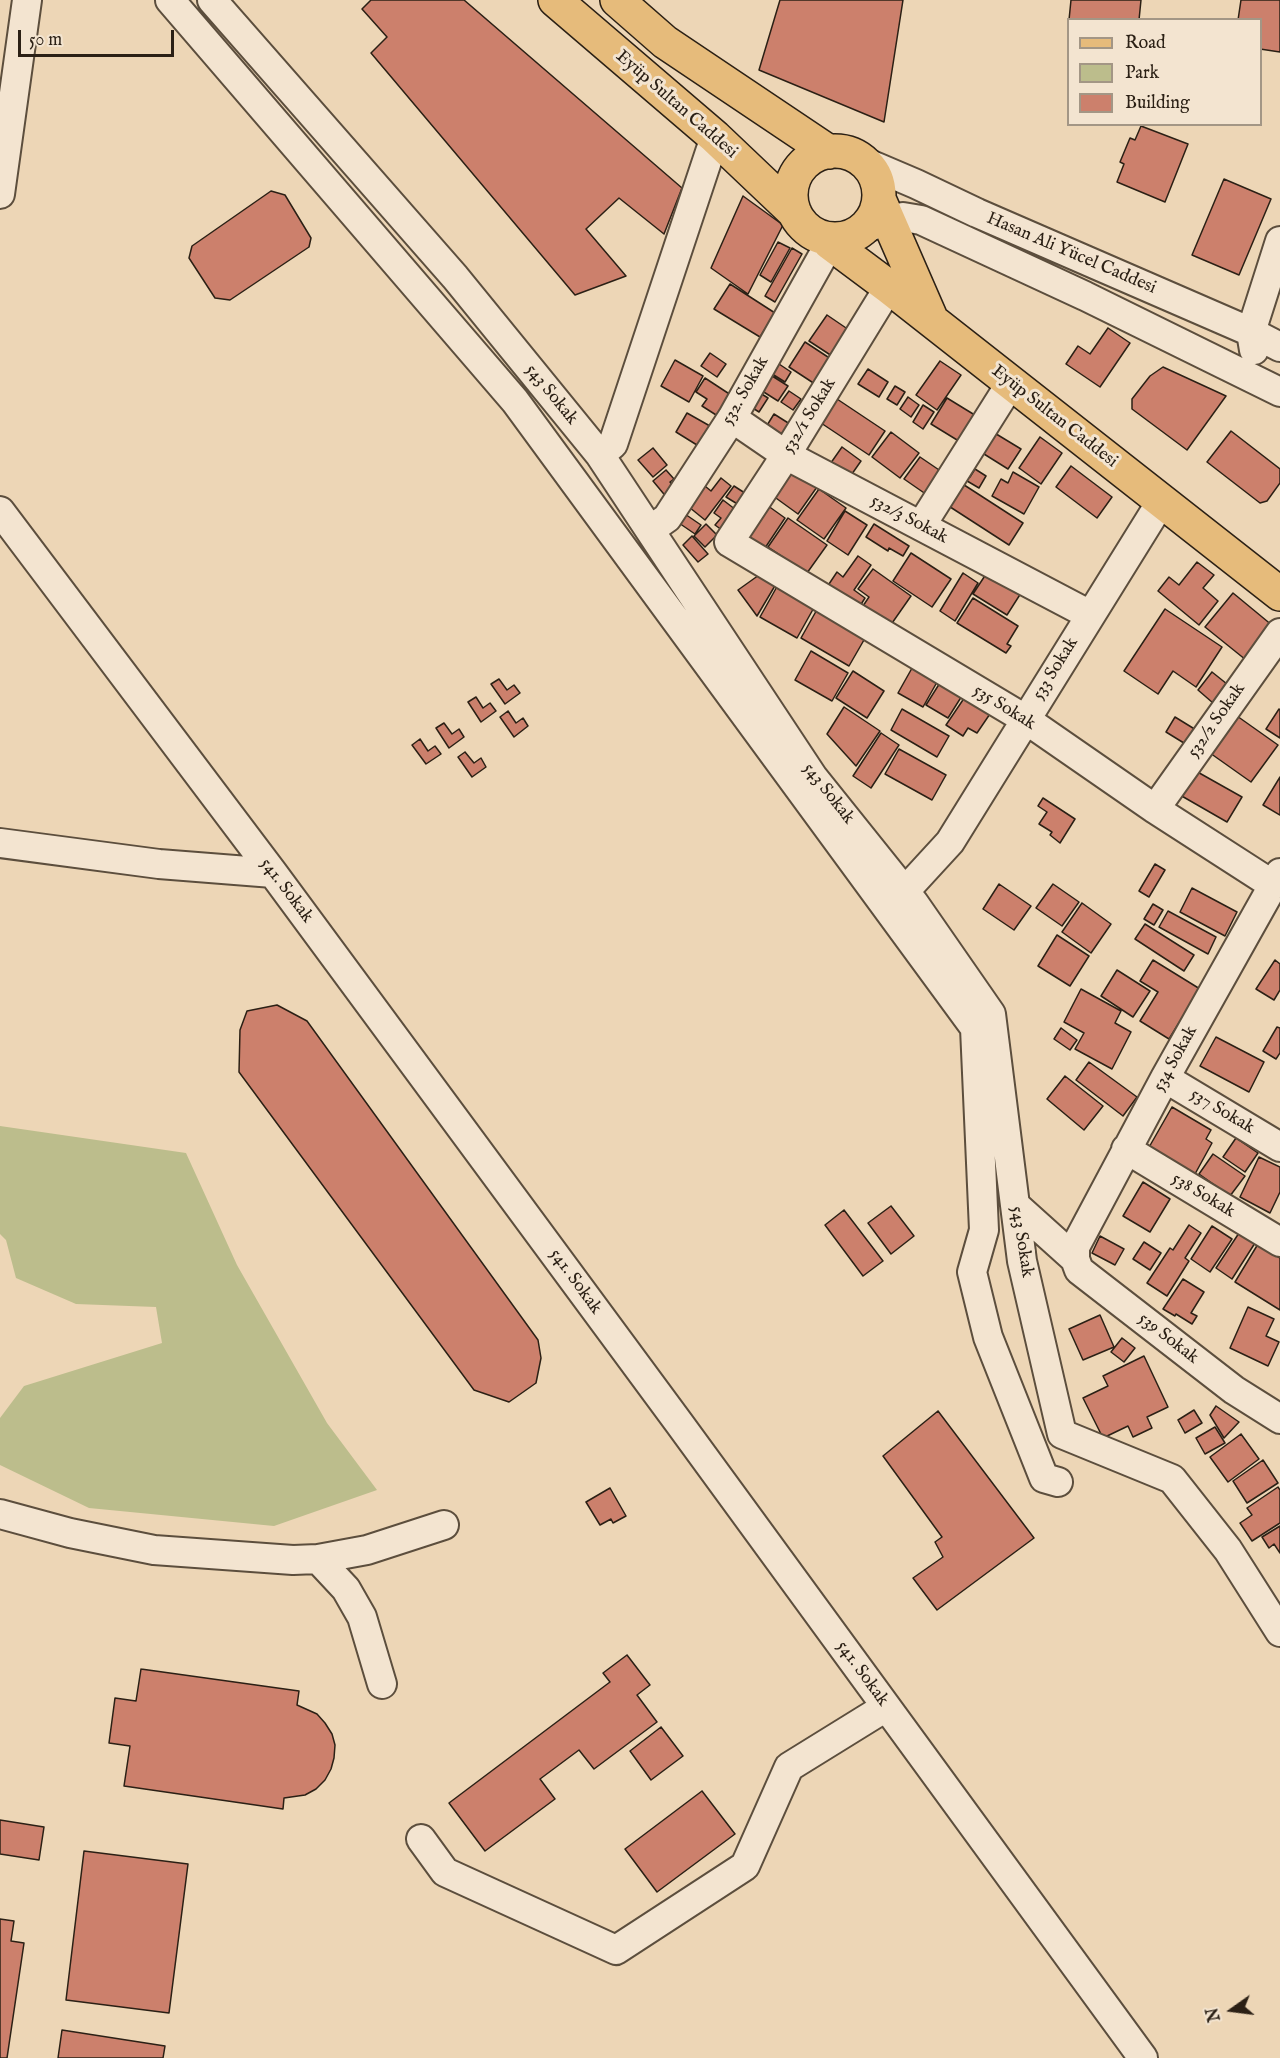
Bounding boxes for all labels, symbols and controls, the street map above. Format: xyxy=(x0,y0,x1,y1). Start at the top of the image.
scale bar xyxy=(21,18,177,56)
legend xyxy=(1067,18,1262,126)
text: 50 m xyxy=(29,29,62,52)
text: Road xyxy=(1125,32,1166,55)
street label: Eyüp Sultan Caddesi xyxy=(611,46,741,164)
text: Park xyxy=(1125,62,1159,85)
text: Building xyxy=(1125,92,1190,115)
street label: Hasan Ali Yücel Caddesi xyxy=(983,208,1159,300)
street label: 532. Sokak xyxy=(718,353,774,429)
street label: 543 Sokak xyxy=(520,360,582,430)
street label: Eyüp Sultan Caddesi xyxy=(987,361,1121,473)
street label: 532/1 Sokak xyxy=(778,375,842,457)
street label: 532/3 Sokak xyxy=(867,491,951,549)
street label: 533 Sokak xyxy=(1028,634,1084,704)
street label: 535 Sokak xyxy=(969,680,1039,736)
street label: 532/2 Sokak xyxy=(1183,680,1251,762)
street label: 543 Sokak xyxy=(797,759,859,829)
street label: 541. Sokak xyxy=(255,854,317,928)
street label: 534 Sokak xyxy=(1149,1022,1203,1096)
street label: 537 Sokak xyxy=(1186,1084,1258,1140)
street label: 538 Sokak xyxy=(1167,1169,1239,1223)
street label: 543 Sokak xyxy=(1005,1205,1037,1279)
street label: 541. Sokak xyxy=(544,1245,606,1319)
street label: 539 Sokak xyxy=(1133,1309,1203,1369)
street label: 541. Sokak xyxy=(831,1637,893,1711)
north arrow xyxy=(1202,1980,1262,2040)
text: N xyxy=(1203,2005,1226,2023)

